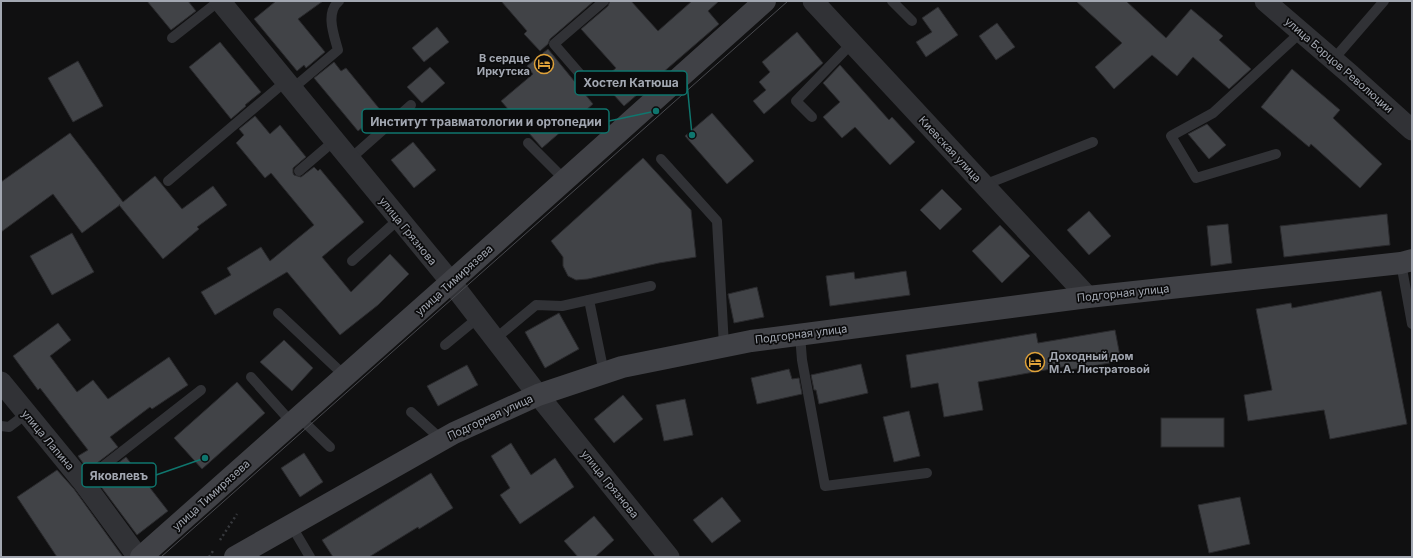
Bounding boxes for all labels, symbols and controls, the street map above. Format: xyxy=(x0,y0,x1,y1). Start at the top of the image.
street label: улица Борцов Революции xyxy=(1282,14,1396,116)
place label: В сердце Иркутска xyxy=(477,51,530,78)
hotel icon: В сердце Иркутска xyxy=(533,53,555,75)
callout: Хостел Катюша xyxy=(575,71,687,95)
text: Хостел Катюша xyxy=(583,75,679,90)
callout: Институт травматологии и ортопедии xyxy=(362,109,609,133)
street label: Киевская улица xyxy=(916,113,984,185)
text: Институт травматологии и ортопедии xyxy=(370,114,602,129)
street label: улица Грязнова xyxy=(376,194,440,268)
street label: улица Тимирязева xyxy=(412,242,496,318)
street label: Подгорная улица xyxy=(1076,281,1170,305)
street label: Подгорная улица xyxy=(754,321,848,347)
place label: Доходный дом М.А. Листратовой xyxy=(1049,349,1150,376)
hotel icon: Доходный дом М.А. Листратовой xyxy=(1024,351,1046,373)
street label: Подгорная улица xyxy=(445,391,535,443)
street label: улица Лапина xyxy=(19,407,77,473)
street label: улица Грязнова xyxy=(578,447,642,521)
street label: улица Тимирязева xyxy=(169,457,253,533)
callout: Яковлевъ xyxy=(82,463,156,487)
text: Яковлевъ xyxy=(90,468,148,483)

